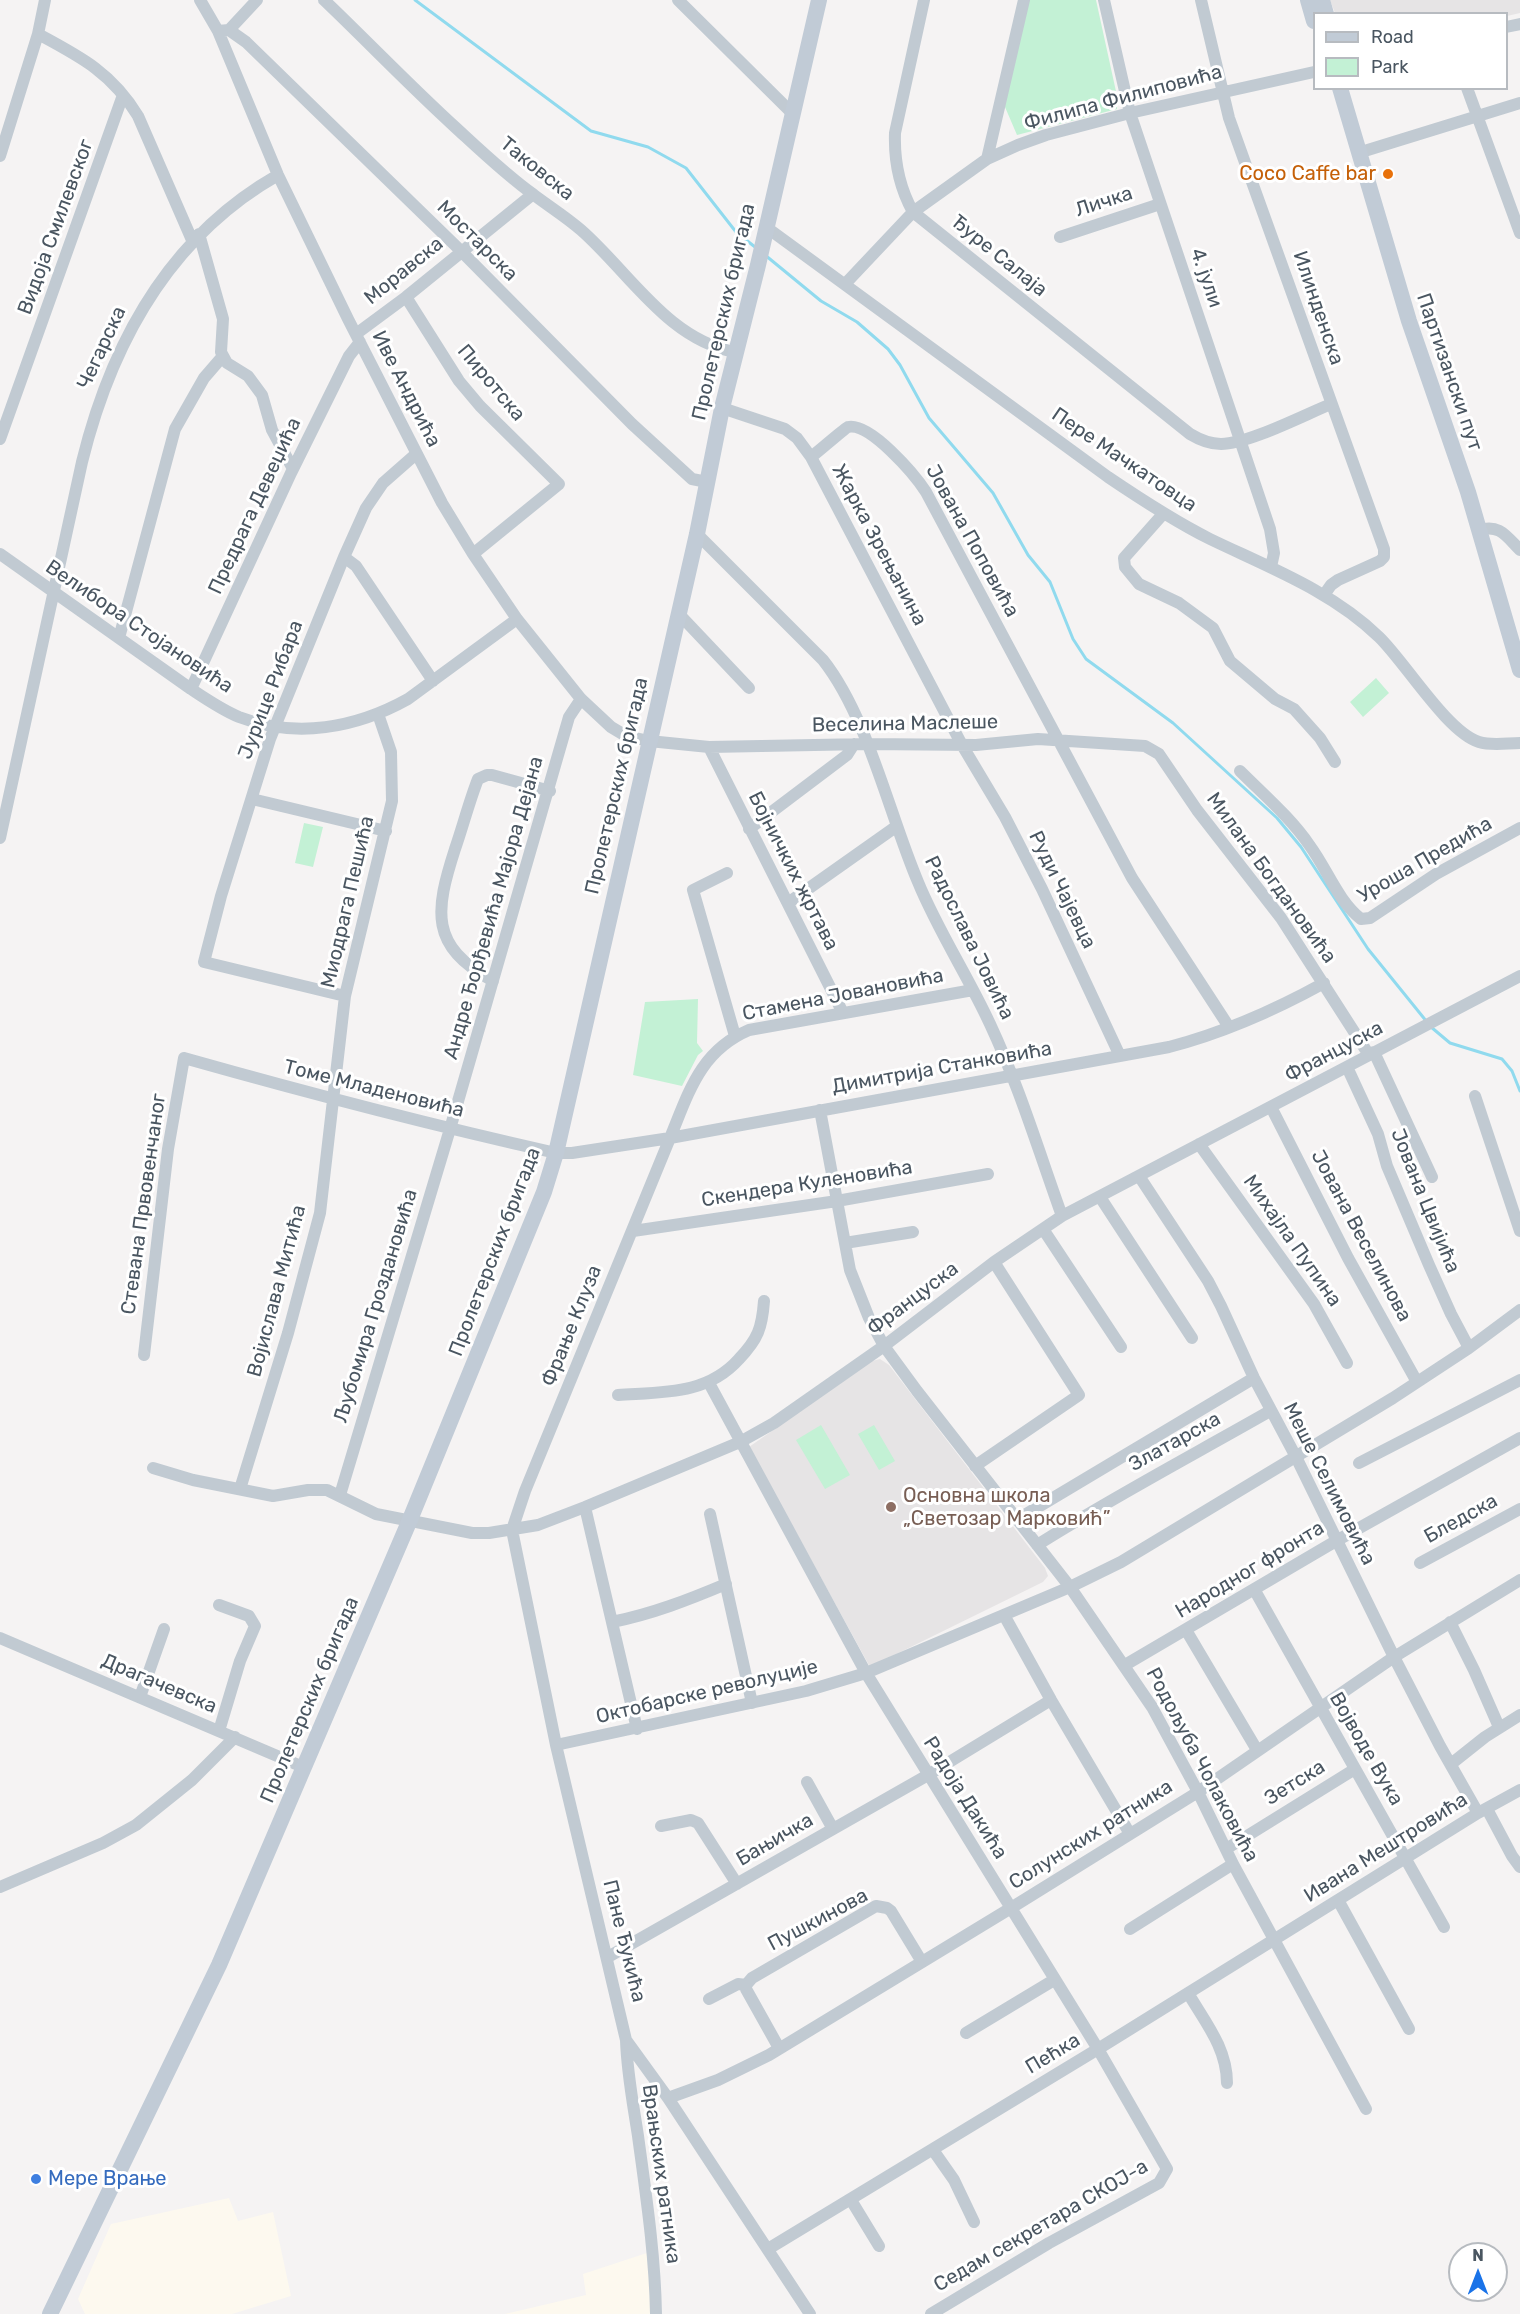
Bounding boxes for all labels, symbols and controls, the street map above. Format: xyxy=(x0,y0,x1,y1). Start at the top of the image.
legend xyxy=(1313,12,1508,90)
text: Road xyxy=(1371,26,1414,48)
text: Park xyxy=(1371,56,1408,78)
street label: Филипа Филиповића xyxy=(1021,60,1225,136)
street label: Таковска xyxy=(495,132,579,206)
street label: Видоја Смилевског xyxy=(13,136,99,318)
place label: Coco Caffe bar xyxy=(1239,162,1376,186)
marker: Coco Caffe bar xyxy=(1381,167,1395,181)
street label: Личка xyxy=(1072,181,1136,223)
street label: Мостарска xyxy=(432,196,522,286)
street label: Пролетерских бригада xyxy=(687,201,761,423)
street label: Ђуре Салаја xyxy=(946,210,1052,302)
street label: Моравска xyxy=(360,232,448,310)
street label: 4. јули xyxy=(1185,245,1227,311)
street label: Илинденска xyxy=(1287,248,1349,368)
street label: Партизански пут xyxy=(1411,290,1487,454)
street label: Чегарска xyxy=(72,303,132,393)
street label: Иве Андрића xyxy=(366,327,446,451)
street label: Пиротска xyxy=(452,340,530,426)
street label: Пере Мачкатовца xyxy=(1047,403,1201,517)
street label: Предрага Девеџића xyxy=(204,414,306,598)
street label: Жарка Зрењанина xyxy=(826,460,932,630)
street label: Јована Поповића xyxy=(920,461,1024,621)
street label: Велибора Стојановића xyxy=(41,555,237,699)
street label: Јурице Рибара xyxy=(233,617,309,763)
street label: Пролетерских бригада xyxy=(580,675,654,897)
street label: Веселина Маслеше xyxy=(812,710,998,738)
street label: Андре Ђорђевића Мајора Дејана xyxy=(439,754,549,1062)
street label: Бојничких жртава xyxy=(743,788,843,954)
street label: Милана Богдановића xyxy=(1201,788,1341,968)
street label: Уроша Предића xyxy=(1354,812,1496,908)
street label: Миодрага Пешића xyxy=(317,814,379,990)
street label: Руди Чајевца xyxy=(1023,827,1101,953)
street label: Радослава Јовића xyxy=(919,852,1019,1024)
street label: Стамена Јовановића xyxy=(740,964,946,1026)
street label: Француска xyxy=(1281,1016,1387,1088)
street label: Димитрија Станковића xyxy=(830,1037,1054,1099)
street label: Томе Младеновића xyxy=(281,1055,467,1123)
street label: Стевана Првовенчаног xyxy=(117,1092,171,1316)
street label: Јована Цвијића xyxy=(1385,1125,1465,1277)
street label: Пролетерских бригада xyxy=(444,1144,546,1360)
street label: Јована Веселинова xyxy=(1306,1146,1416,1326)
street label: Скендера Куленовића xyxy=(700,1155,914,1213)
street label: Михајла Пупина xyxy=(1238,1171,1346,1311)
street label: Љубомира Гроздановића xyxy=(329,1186,423,1426)
street label: Војислава Митића xyxy=(243,1203,311,1379)
street label: Француска xyxy=(863,1257,963,1341)
street label: Фрање Клуза xyxy=(537,1262,607,1390)
street label: Меше Селимовића xyxy=(1278,1399,1380,1569)
street label: Златарска xyxy=(1125,1407,1225,1477)
place label: Основна школа „Светозар Марковић” xyxy=(903,1484,1110,1531)
street label: Бледска xyxy=(1420,1489,1502,1549)
marker: Основна школа „Светозар Марковић” xyxy=(884,1500,898,1514)
street label: Народног фронта xyxy=(1171,1516,1329,1624)
street label: Пролетерских бригада xyxy=(256,1593,364,1807)
street label: Драгачевска xyxy=(98,1649,220,1719)
street label: Октобарске револуције xyxy=(594,1655,820,1729)
street label: Родољуба Чолаковића xyxy=(1141,1664,1263,1866)
street label: Војводе Вука xyxy=(1324,1688,1408,1810)
street label: Радоја Дакића xyxy=(918,1732,1012,1864)
street label: Зетска xyxy=(1260,1755,1330,1811)
street label: Солунских ратника xyxy=(1005,1775,1177,1895)
street label: Ивана Мештровића xyxy=(1300,1788,1472,1908)
street label: Бањичка xyxy=(732,1808,818,1872)
street label: Пане Ђукића xyxy=(597,1877,651,2005)
street label: Пушкинова xyxy=(764,1884,872,1956)
street label: Пећка xyxy=(1021,2028,1085,2080)
street label: Врањских ратника xyxy=(637,2083,685,2265)
street label: Седам секретара СКОЈ-а xyxy=(929,2155,1153,2297)
place label: Мере Врање xyxy=(48,2167,166,2191)
marker: Мере Врање xyxy=(29,2172,43,2186)
north arrow xyxy=(1448,2242,1508,2302)
text: N xyxy=(1472,2246,1484,2265)

